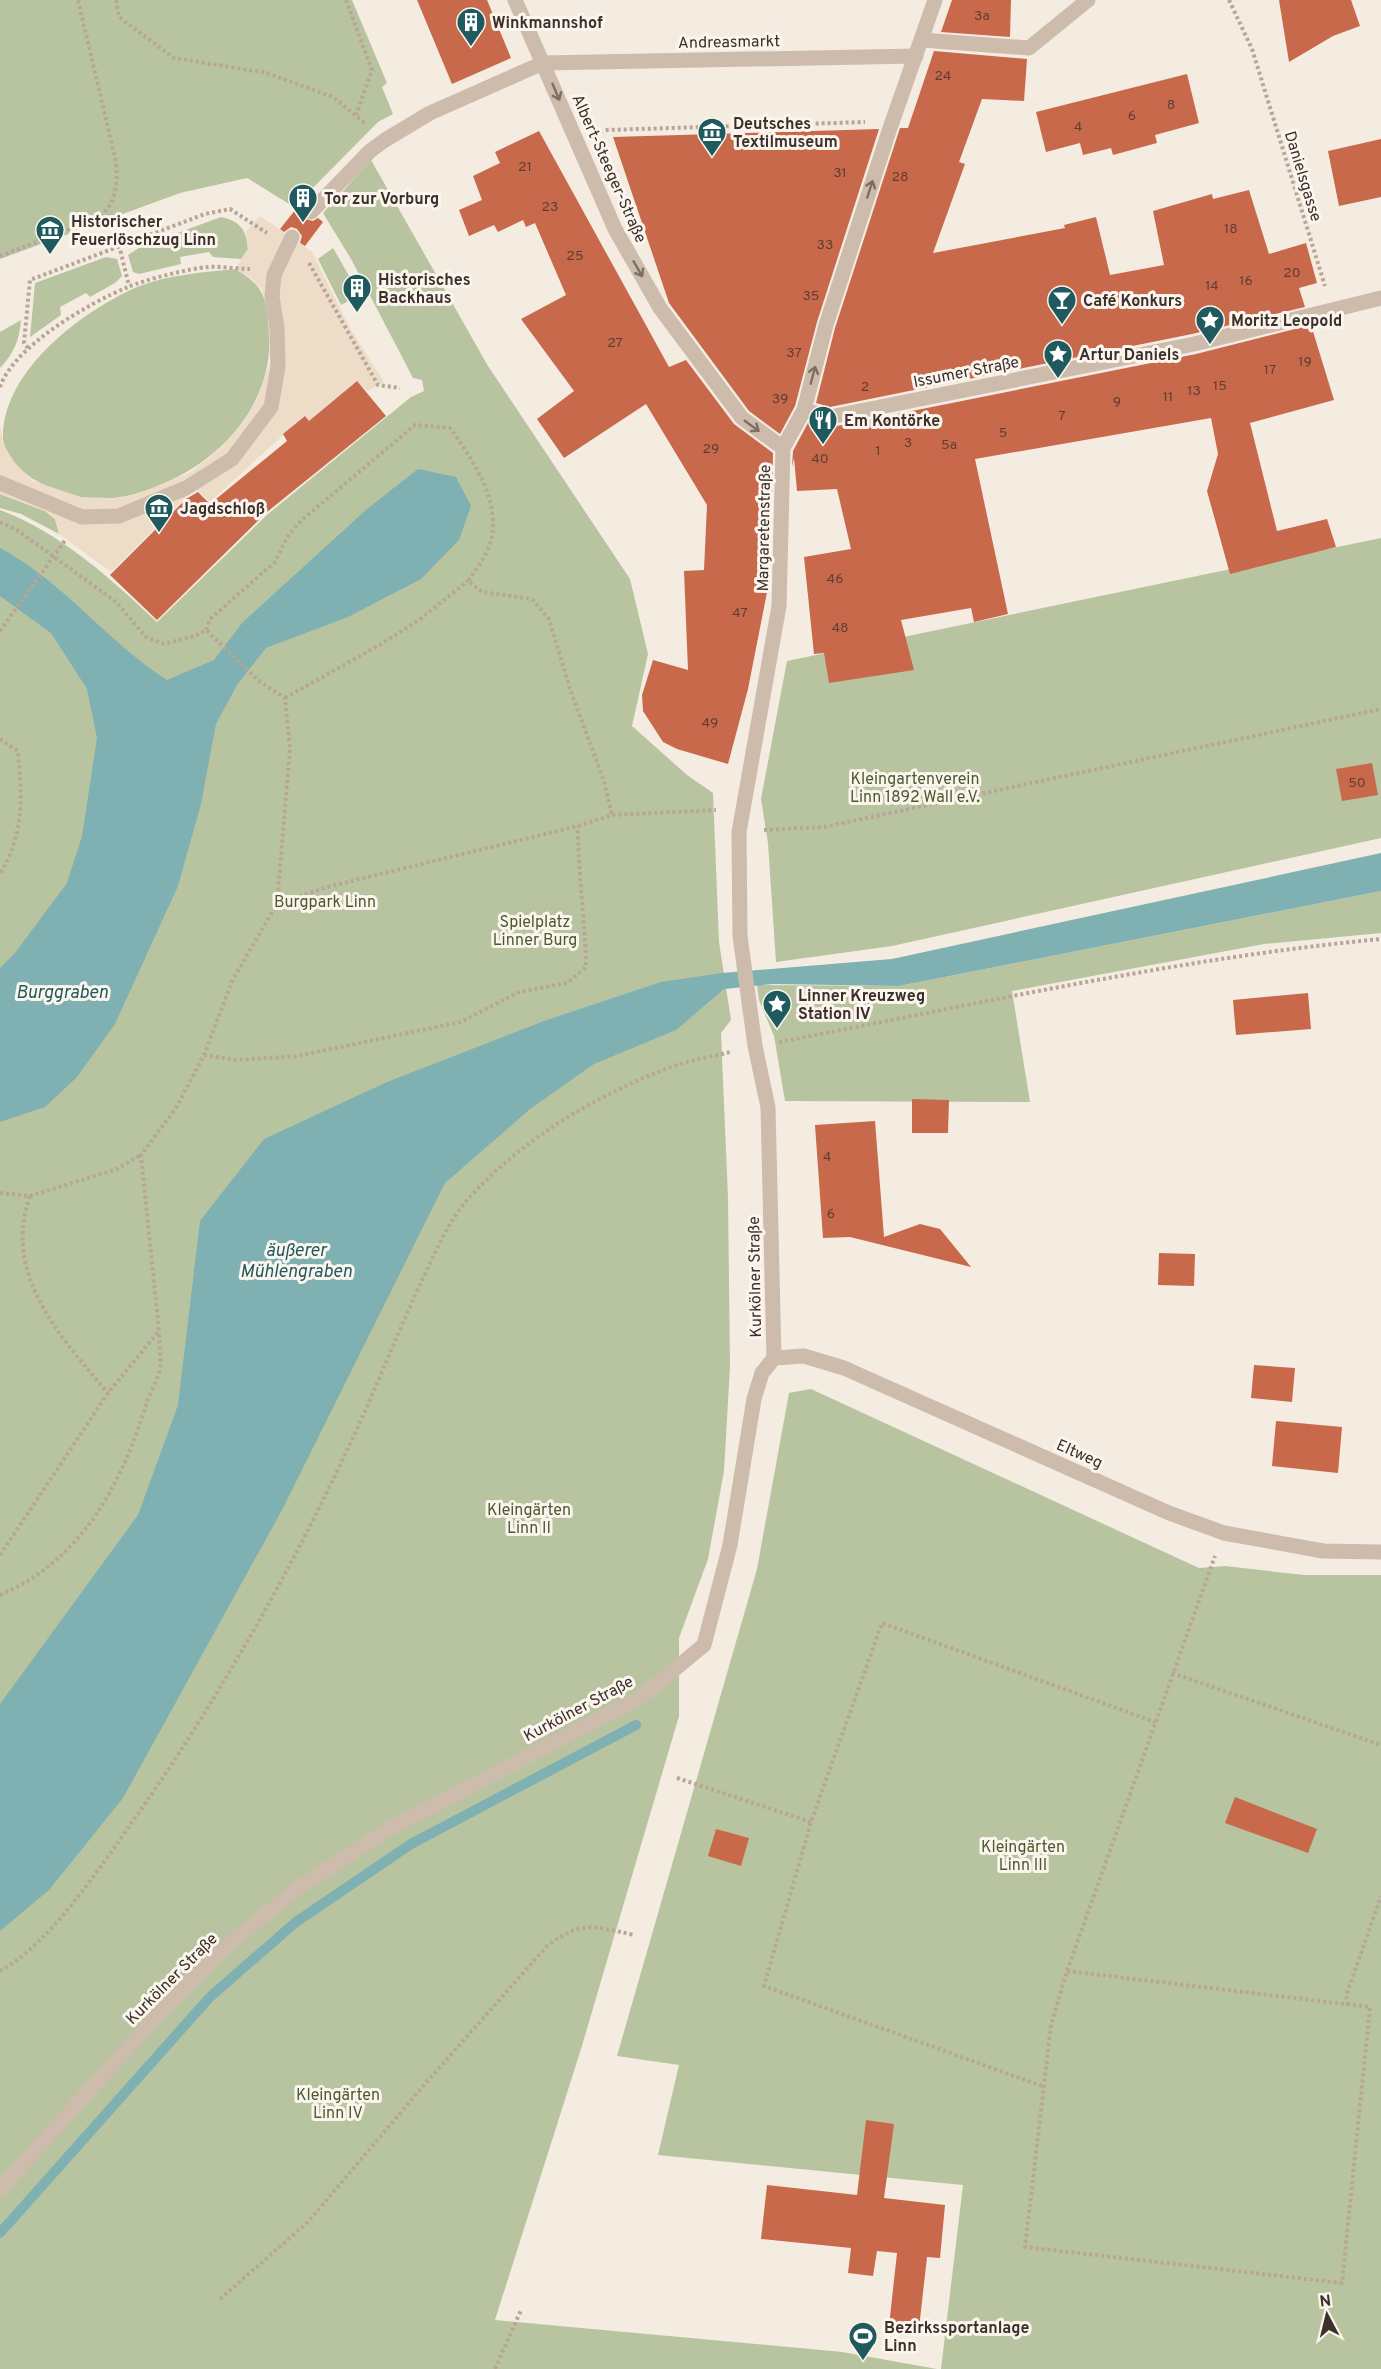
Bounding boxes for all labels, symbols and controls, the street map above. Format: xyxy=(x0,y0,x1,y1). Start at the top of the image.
building icon: Winkmannshof xyxy=(455,6,487,48)
house number: 3a xyxy=(974,8,990,25)
place label: Winkmannshof xyxy=(492,14,603,34)
street label: Andreasmarkt xyxy=(678,32,780,54)
house number: 24 xyxy=(934,68,952,85)
one-way arrow xyxy=(551,82,562,101)
street label: Albert-Steeger-Straße xyxy=(566,91,650,246)
house number: 8 xyxy=(1167,97,1175,114)
house number: 6 xyxy=(1128,108,1136,125)
place label: Deutsches Textilmuseum xyxy=(733,115,838,153)
museum icon: Deutsches Textilmuseum xyxy=(696,116,728,158)
house number: 4 xyxy=(1074,119,1082,136)
street label: Danielsgasse xyxy=(1279,129,1325,224)
house number: 21 xyxy=(518,159,532,176)
house number: 31 xyxy=(833,165,847,182)
house number: 28 xyxy=(891,169,909,186)
one-way arrow xyxy=(865,180,876,199)
building icon: Tor zur Vorburg xyxy=(287,182,319,224)
place label: Tor zur Vorburg xyxy=(324,190,439,210)
house number: 23 xyxy=(542,199,559,216)
place label: Historischer Feuerlöschzug Linn xyxy=(71,213,216,251)
museum icon: Historischer Feuerlöschzug Linn xyxy=(34,214,66,256)
house number: 18 xyxy=(1224,221,1238,238)
house number: 33 xyxy=(817,237,833,254)
house number: 25 xyxy=(566,248,584,265)
one-way arrow xyxy=(632,260,644,277)
house number: 20 xyxy=(1283,265,1301,282)
place label: Historisches Backhaus xyxy=(378,271,471,309)
building icon: Historisches Backhaus xyxy=(341,272,373,314)
house number: 16 xyxy=(1239,273,1253,290)
house number: 14 xyxy=(1205,278,1219,295)
bar icon: Café Konkurs xyxy=(1046,284,1078,326)
house number: 35 xyxy=(802,288,820,305)
place label: Café Konkurs xyxy=(1083,292,1182,312)
place icon: Moritz Leopold xyxy=(1194,304,1226,346)
place label: Moritz Leopold xyxy=(1231,312,1342,332)
house number: 27 xyxy=(607,335,623,352)
place icon: Artur Daniels xyxy=(1042,338,1074,380)
house number: 37 xyxy=(786,345,802,362)
place label: Artur Daniels xyxy=(1079,346,1179,366)
street label: Issumer Straße xyxy=(912,353,1021,393)
house number: 19 xyxy=(1298,354,1312,371)
house number: 17 xyxy=(1264,362,1276,379)
one-way arrow xyxy=(808,366,819,385)
house number: 15 xyxy=(1213,378,1227,395)
house number: 2 xyxy=(861,379,869,396)
house number: 13 xyxy=(1187,383,1201,400)
house number: 11 xyxy=(1163,389,1173,406)
house number: 39 xyxy=(772,391,788,408)
house number: 9 xyxy=(1113,394,1121,411)
restaurant icon: Em Kontörke xyxy=(807,404,839,446)
house number: 7 xyxy=(1058,408,1066,425)
place label: Em Kontörke xyxy=(844,412,940,432)
one-way arrow xyxy=(743,419,759,432)
house number: 5 xyxy=(999,425,1007,442)
house number: 3 xyxy=(904,435,912,452)
house number: 5a xyxy=(941,437,957,454)
house number: 29 xyxy=(703,441,719,458)
house number: 1 xyxy=(875,443,881,460)
house number: 40 xyxy=(811,451,829,468)
street label: Margaretenstraße xyxy=(754,464,776,592)
museum icon: Jagdschloß xyxy=(143,492,175,534)
place label: Jagdschloß xyxy=(180,500,265,520)
house number: 46 xyxy=(826,571,844,588)
house number: 47 xyxy=(732,605,748,622)
house number: 48 xyxy=(831,620,849,637)
house number: 49 xyxy=(702,715,718,732)
park label: Kleingartenverein Linn 1892 Wall e.V. xyxy=(850,770,980,808)
house number: 50 xyxy=(1348,775,1366,792)
park label: Burgpark Linn xyxy=(274,893,376,913)
park label: Spielplatz Linner Burg xyxy=(493,913,577,951)
water label: Burggraben xyxy=(16,982,108,1005)
place label: Linner Kreuzweg Station IV xyxy=(798,987,925,1025)
place icon: Linner Kreuzweg Station IV xyxy=(761,988,793,1030)
house number: 4 xyxy=(823,1149,831,1166)
house number: 6 xyxy=(827,1206,835,1223)
street label: Kurkölner Straße xyxy=(745,1216,767,1338)
water label: äußerer Mühlengraben xyxy=(240,1240,352,1284)
street label: Eltweg xyxy=(1053,1436,1106,1474)
park label: Kleingärten Linn II xyxy=(487,1501,571,1539)
street label: Kurkölner Straße xyxy=(521,1672,637,1747)
park label: Kleingärten Linn III xyxy=(981,1838,1065,1876)
street label: Kurkölner Straße xyxy=(122,1929,222,2029)
park label: Kleingärten Linn IV xyxy=(296,2086,380,2124)
north arrow xyxy=(1297,2285,1357,2345)
text: N xyxy=(1318,2291,1332,2313)
place label: Bezirkssportanlage Linn xyxy=(884,2319,1029,2357)
sports icon: Bezirkssportanlage Linn xyxy=(847,2320,879,2362)

